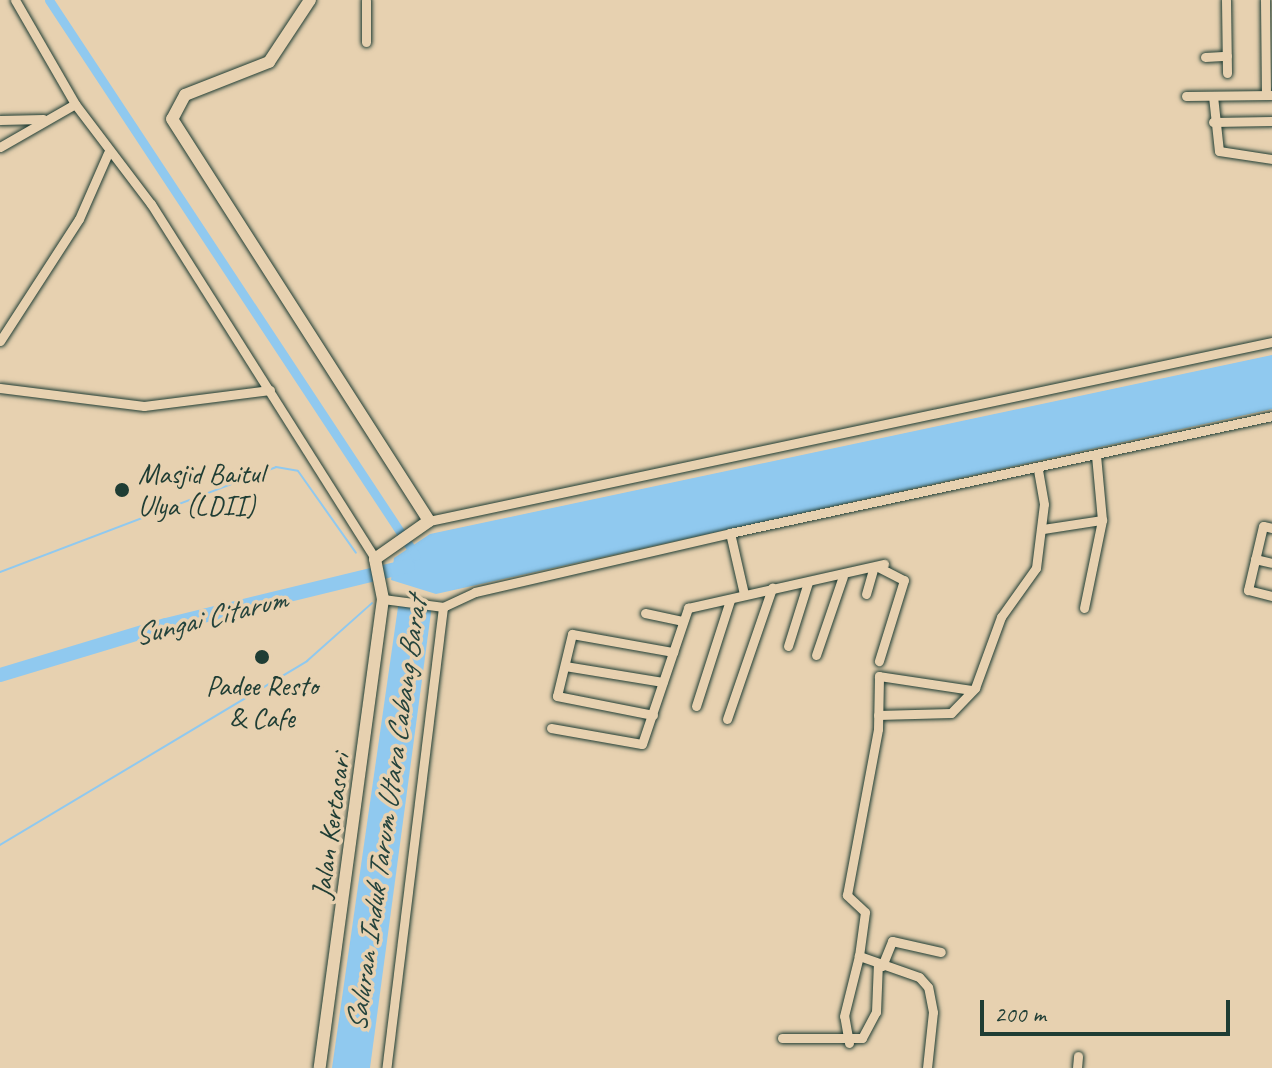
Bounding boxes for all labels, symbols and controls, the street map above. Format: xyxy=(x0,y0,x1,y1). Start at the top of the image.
place label: Masjid Baitul Ulya (LDII) xyxy=(138,457,265,523)
marker: Masjid Baitul Ulya (LDII) xyxy=(113,481,131,499)
water label: Sungai Citarum xyxy=(131,581,289,653)
water label: Saluran Induk Tarum Utara Cabang Barat xyxy=(338,595,434,1035)
marker: Padee Resto & Cafe xyxy=(253,648,271,666)
place label: Padee Resto & Cafe xyxy=(206,669,318,735)
street label: Jalan Kertasari xyxy=(304,752,358,900)
scale bar xyxy=(984,984,1234,1034)
text: 200 m xyxy=(994,999,1046,1029)

